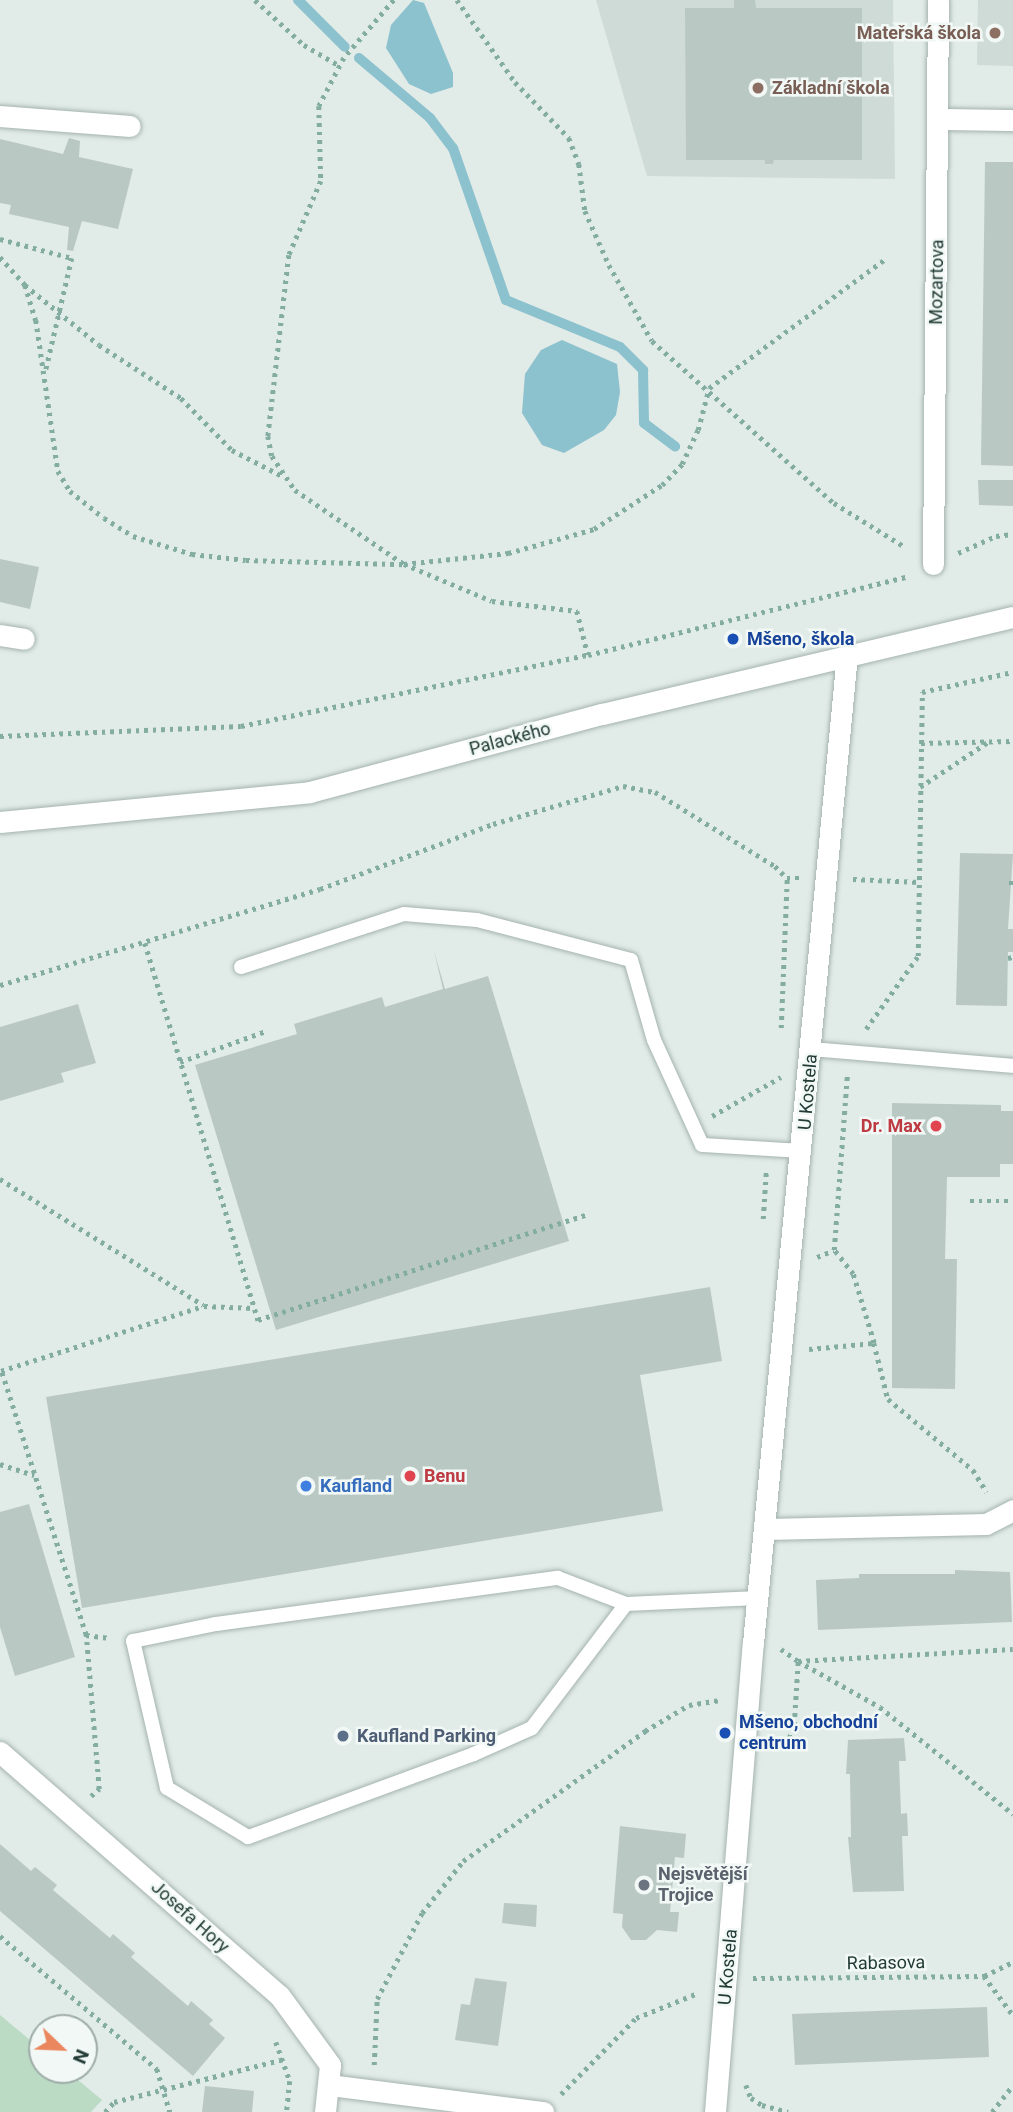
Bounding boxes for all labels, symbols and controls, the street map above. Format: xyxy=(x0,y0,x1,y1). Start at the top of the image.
place label: Mateřská škola xyxy=(857,22,981,44)
marker: Mateřská škola xyxy=(987,25,1003,41)
place label: Základní škola xyxy=(772,77,890,99)
marker: Základní škola xyxy=(750,80,766,96)
street label: Mozartova xyxy=(925,239,949,325)
place label: Mšeno, škola xyxy=(747,628,854,650)
marker: Mšeno, škola xyxy=(725,631,741,647)
street label: Palackého xyxy=(467,718,553,760)
street label: U Kostela xyxy=(794,1053,822,1131)
place label: Dr. Max xyxy=(861,1115,922,1137)
marker: Dr. Max xyxy=(928,1118,944,1134)
place label: Benu xyxy=(424,1465,465,1487)
marker: Benu xyxy=(402,1468,418,1484)
place label: Kaufland xyxy=(320,1475,392,1497)
marker: Kaufland xyxy=(298,1478,314,1494)
place label: Mšeno, obchodní centrum xyxy=(739,1712,878,1754)
place label: Kaufland Parking xyxy=(357,1725,496,1747)
marker: Mšeno, obchodní centrum xyxy=(717,1725,733,1741)
marker: Kaufland Parking xyxy=(335,1728,351,1744)
place label: Nejsvětější Trojice xyxy=(658,1864,748,1906)
street label: Josefa Hory xyxy=(147,1876,233,1958)
marker: Nejsvětější Trojice xyxy=(636,1877,652,1893)
street label: U Kostela xyxy=(714,1928,742,2006)
street label: Rabasova xyxy=(847,1952,925,1974)
north arrow xyxy=(28,2014,98,2084)
text: N xyxy=(68,2046,94,2067)

